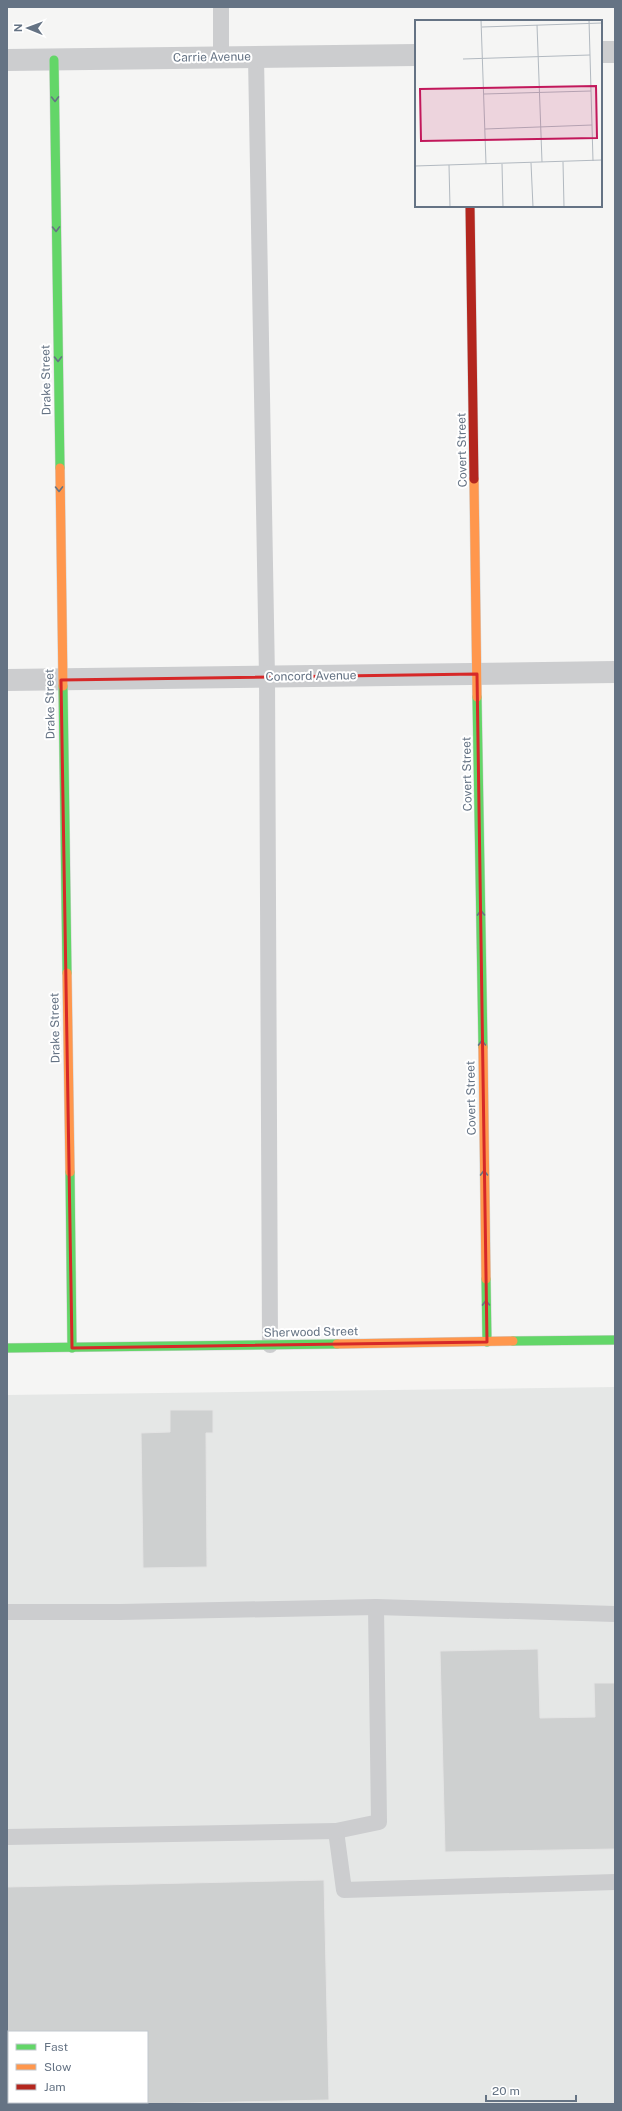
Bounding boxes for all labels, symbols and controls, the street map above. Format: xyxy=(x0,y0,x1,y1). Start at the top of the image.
north arrow xyxy=(8,8,48,48)
inset map xyxy=(415,20,602,207)
text: N xyxy=(12,23,24,32)
street label: Carrie Avenue xyxy=(173,49,251,65)
one-way arrow xyxy=(51,96,59,102)
one-way arrow xyxy=(52,226,60,232)
street label: Drake Street xyxy=(38,344,54,415)
one-way arrow xyxy=(54,356,62,362)
street label: Covert Street xyxy=(454,412,470,488)
one-way arrow xyxy=(55,486,63,492)
street label: Drake Street xyxy=(42,668,58,739)
street label: Concord Avenue xyxy=(265,668,357,684)
street label: Covert Street xyxy=(459,736,475,812)
one-way arrow xyxy=(476,910,485,916)
street label: Drake Street xyxy=(47,992,63,1063)
one-way arrow xyxy=(478,1040,487,1046)
street label: Covert Street xyxy=(463,1060,479,1136)
one-way arrow xyxy=(480,1170,488,1176)
one-way arrow xyxy=(482,1300,490,1306)
street label: Sherwood Street xyxy=(264,1324,359,1340)
legend xyxy=(8,2031,148,2103)
text: Fast xyxy=(44,2040,69,2054)
text: Slow xyxy=(44,2060,72,2074)
scale bar xyxy=(486,2077,576,2103)
text: Jam xyxy=(44,2080,66,2094)
text: 20 m xyxy=(492,2084,520,2098)

